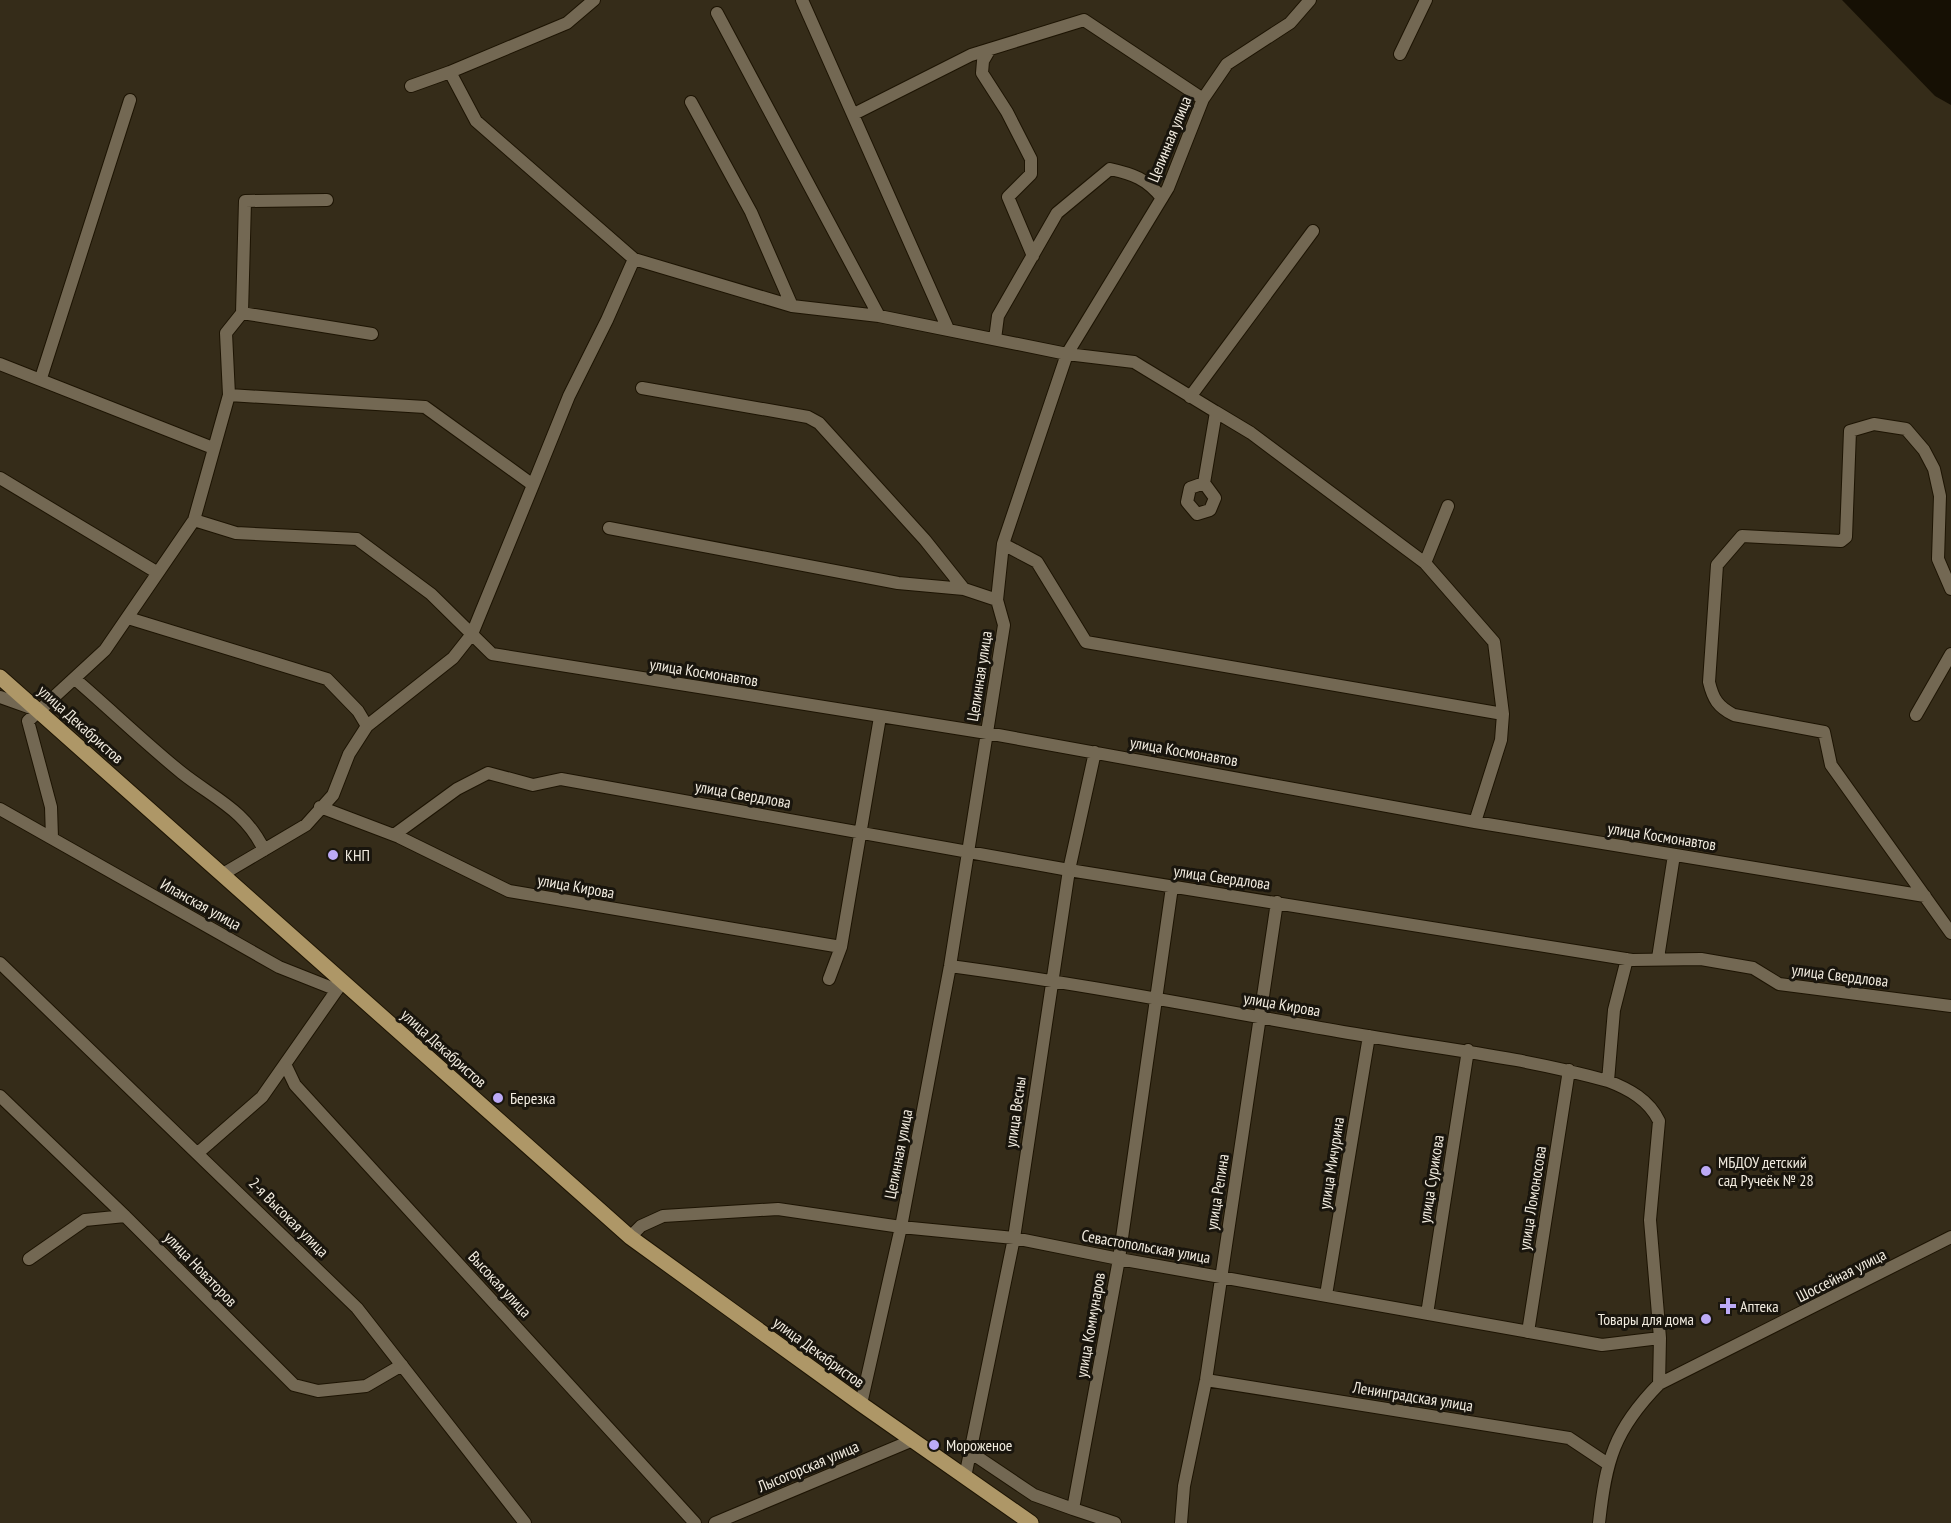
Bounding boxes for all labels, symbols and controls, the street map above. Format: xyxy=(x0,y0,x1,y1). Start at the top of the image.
street label: Целинная улица xyxy=(1143,93,1195,185)
street label: Целинная улица xyxy=(962,629,996,723)
street label: улица Космонавтов xyxy=(648,654,760,690)
street label: улица Декабристов xyxy=(34,680,128,768)
street label: улица Космонавтов xyxy=(1128,732,1240,770)
street label: улица Свердлова xyxy=(693,776,793,812)
street label: улица Космонавтов xyxy=(1606,818,1718,854)
place label: КНП xyxy=(345,845,370,865)
marker: КНП xyxy=(326,848,340,862)
street label: улица Свердлова xyxy=(1173,860,1271,894)
street label: улица Кирова xyxy=(536,869,616,903)
street label: Иланская улица xyxy=(157,874,245,934)
street label: улица Свердлова xyxy=(1791,959,1889,991)
street label: улица Кирова xyxy=(1242,987,1322,1021)
street label: улица Декабристов xyxy=(397,1004,491,1092)
street label: улица Весны xyxy=(1000,1075,1030,1149)
place label: Березка xyxy=(510,1088,556,1108)
marker: Березка xyxy=(491,1091,505,1105)
street label: Целинная улица xyxy=(879,1107,917,1201)
street label: улица Мичурина xyxy=(1314,1115,1348,1211)
street label: улица Сурикова xyxy=(1414,1133,1448,1225)
street label: улица Ломоносова xyxy=(1514,1144,1550,1252)
street label: улица Репина xyxy=(1201,1152,1233,1232)
place label: МБДОУ детский сад Ручеёк № 28 xyxy=(1718,1152,1814,1190)
marker: МБДОУ детский сад Ручеёк № 28 xyxy=(1699,1164,1713,1178)
street label: 2-я Высокая улица xyxy=(245,1173,333,1261)
street label: Севастопольская улица xyxy=(1080,1225,1212,1267)
street label: улица Новаторов xyxy=(160,1227,242,1311)
street label: Шоссейная улица xyxy=(1793,1244,1889,1306)
street label: Высокая улица xyxy=(464,1247,536,1321)
street label: улица Коммунаров xyxy=(1071,1271,1109,1379)
place label: Аптека xyxy=(1740,1296,1779,1316)
marker: Аптека xyxy=(1721,1299,1735,1313)
place label: Товары для дома xyxy=(1598,1309,1694,1329)
street label: улица Декабристов xyxy=(769,1312,869,1392)
marker: Товары для дома xyxy=(1699,1312,1713,1326)
street label: Ленинградская улица xyxy=(1351,1376,1474,1415)
place label: Мороженое xyxy=(946,1435,1012,1455)
street label: Лысогорская улица xyxy=(753,1436,862,1497)
marker: Мороженое xyxy=(927,1438,941,1452)

